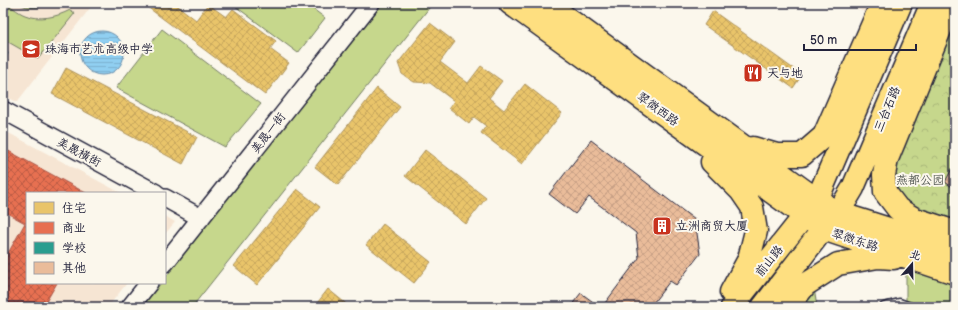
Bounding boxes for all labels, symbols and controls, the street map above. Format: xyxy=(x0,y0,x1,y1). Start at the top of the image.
scale bar xyxy=(804,26,916,52)
text: 50 m xyxy=(810,33,837,48)
school or university icon: 珠海市艺术高级中学 xyxy=(20,38,42,60)
place label: 珠海市艺术高级中学 xyxy=(45,42,153,57)
restaurant icon: 天与地 xyxy=(742,62,764,84)
place label: 天与地 xyxy=(767,66,803,81)
street label: 三台石路 xyxy=(871,84,904,134)
street label: 翠微西路 xyxy=(634,89,682,130)
street label: 美晟一街 xyxy=(248,110,289,157)
street label: 美晟橫街 xyxy=(54,135,103,170)
park label: 燕都公园 xyxy=(896,173,944,188)
legend xyxy=(26,192,166,284)
text: 住宅 xyxy=(62,201,86,216)
building icon: 立洲商贸大厦 xyxy=(651,215,673,237)
place label: 立洲商贸大厦 xyxy=(676,219,748,234)
text: 商业 xyxy=(62,221,86,236)
street label: 翠微东路 xyxy=(830,226,880,255)
text: 学校 xyxy=(62,241,86,256)
street label: 前山路 xyxy=(752,243,787,280)
north arrow xyxy=(892,244,932,284)
text: 北 xyxy=(908,247,923,263)
text: 其他 xyxy=(62,261,86,276)

